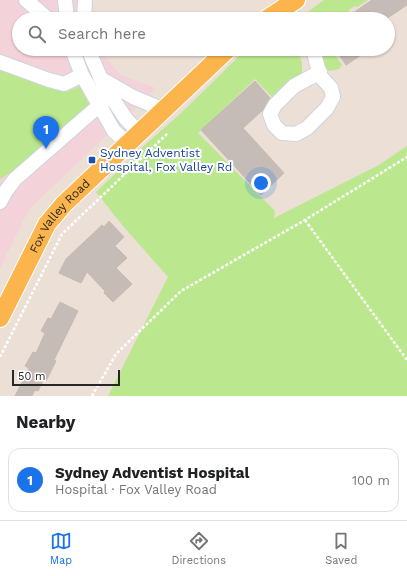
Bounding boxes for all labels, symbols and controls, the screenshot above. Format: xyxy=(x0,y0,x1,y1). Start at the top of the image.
search box xyxy=(12,12,395,56)
icon: search xyxy=(26,23,48,45)
text: Search here xyxy=(58,25,146,43)
pin: 1 xyxy=(33,116,59,149)
place label: Sydney Adventist Hospital, Fox Valley Rd xyxy=(100,146,232,174)
marker: Sydney Adventist Hospital, Fox Valley Rd xyxy=(87,155,97,165)
your location xyxy=(251,173,271,193)
street label: Fox Valley Road xyxy=(27,176,93,255)
scale bar xyxy=(12,368,120,387)
text: 50 m xyxy=(18,370,45,383)
text: Nearby xyxy=(16,412,75,432)
text: Sydney Adventist Hospital xyxy=(55,464,249,482)
text: 1 xyxy=(27,473,33,488)
text: 100 m xyxy=(352,473,390,488)
text: Hospital · Fox Valley Road xyxy=(55,482,217,497)
tab: Map xyxy=(50,530,72,567)
tab: Directions xyxy=(172,530,226,567)
tab: Saved xyxy=(325,530,357,567)

